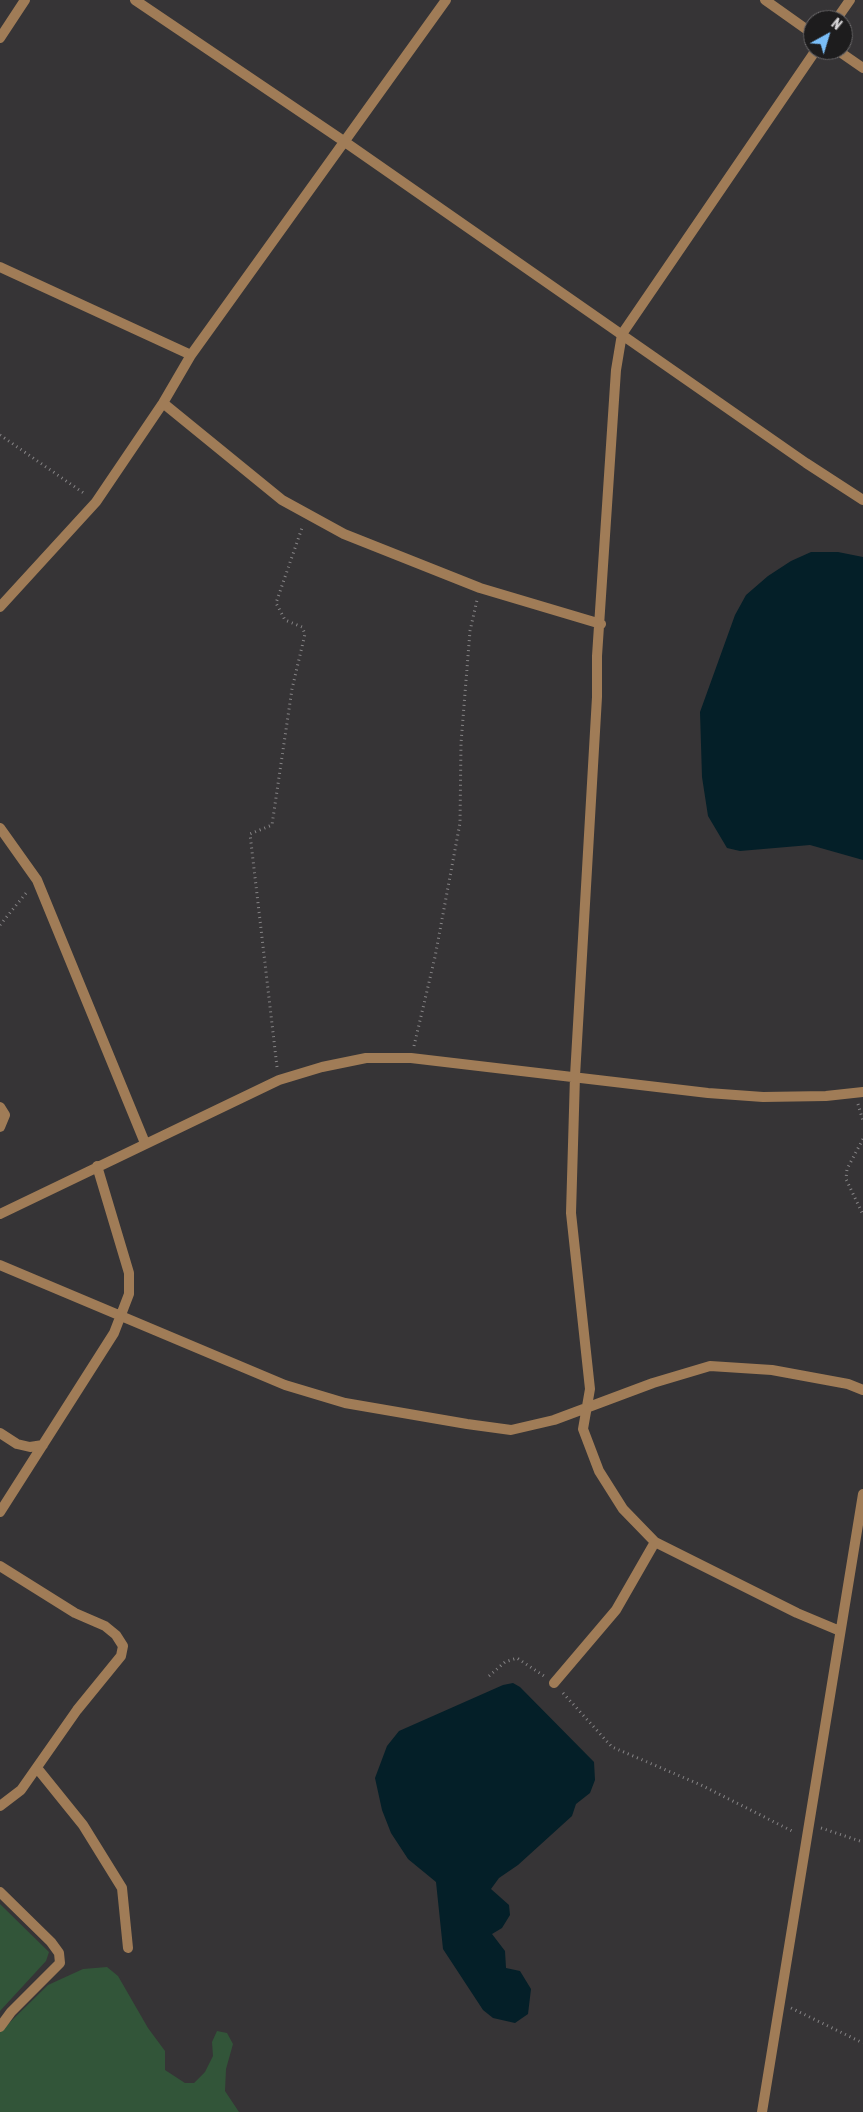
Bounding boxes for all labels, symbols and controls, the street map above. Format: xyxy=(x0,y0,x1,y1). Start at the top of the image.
north arrow xyxy=(803,10,853,60)
text: N xyxy=(829,15,845,33)

